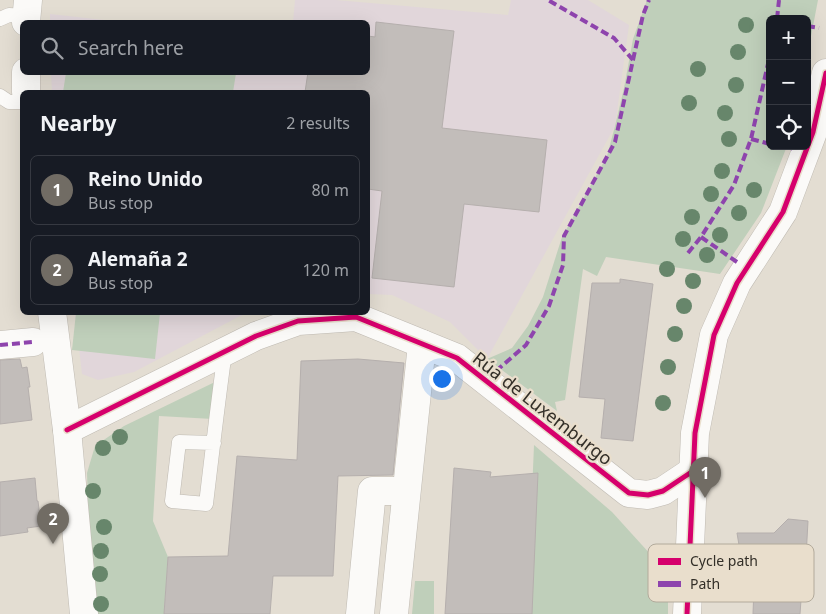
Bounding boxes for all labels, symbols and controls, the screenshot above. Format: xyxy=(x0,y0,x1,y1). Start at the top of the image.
map controls xyxy=(766,15,811,150)
button: + xyxy=(766,15,811,60)
search box xyxy=(20,20,370,75)
icon: search xyxy=(38,34,66,62)
text: Search here xyxy=(78,35,184,61)
button: − xyxy=(766,60,811,105)
button: locate xyxy=(766,105,811,150)
text: Nearby xyxy=(40,109,116,137)
text: 2 results xyxy=(286,112,350,134)
text: Reino Unido xyxy=(88,166,203,192)
text: 1 xyxy=(52,179,62,201)
text: 80 m xyxy=(312,179,349,201)
text: Bus stop xyxy=(88,192,153,214)
text: Alemaña 2 xyxy=(88,246,188,272)
text: 2 xyxy=(52,259,62,281)
text: 120 m xyxy=(302,259,349,281)
text: Bus stop xyxy=(88,272,153,294)
street label: Rúa de Luxemburgo xyxy=(468,346,618,470)
your location xyxy=(429,366,455,392)
pin: 1 xyxy=(689,457,721,498)
pin: 2 xyxy=(37,503,69,544)
legend xyxy=(648,544,814,602)
text: Cycle path xyxy=(690,551,758,570)
text: Path xyxy=(690,574,720,593)

